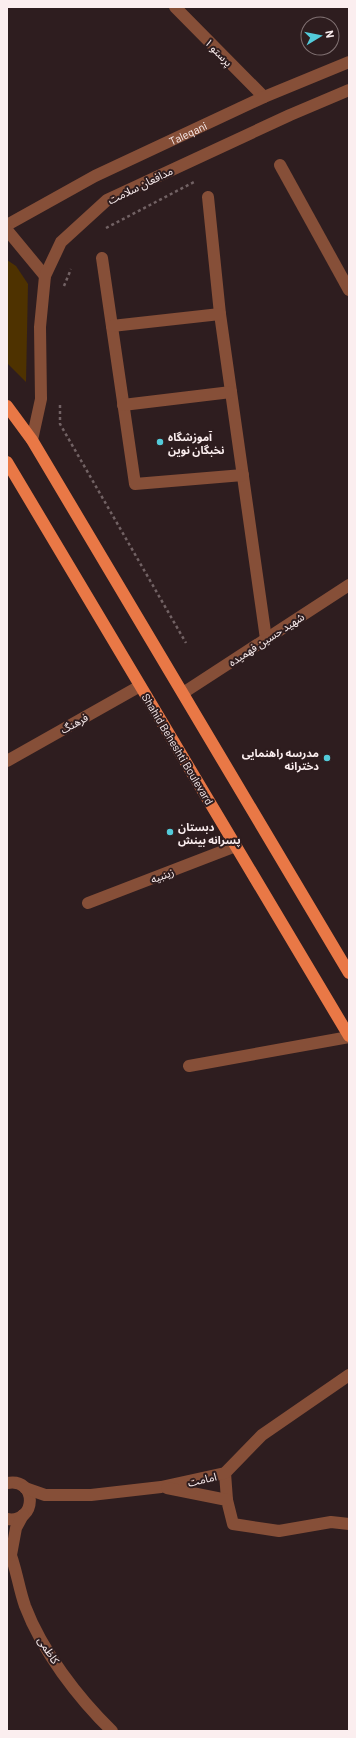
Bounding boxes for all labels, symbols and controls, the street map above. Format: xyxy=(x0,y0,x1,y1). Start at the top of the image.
north arrow xyxy=(300,16,340,56)
text: N xyxy=(323,29,337,39)
street label: پرستو ۱ xyxy=(201,35,235,70)
street label: Taleqani xyxy=(167,118,209,147)
street label: مدافعان سلامت xyxy=(105,164,175,207)
place label: آموزشگاه نخبگان نوین xyxy=(168,430,224,457)
marker: آموزشگاه نخبگان نوین xyxy=(155,437,165,447)
street label: شهید حسین فهمیده xyxy=(226,609,307,669)
street label: Shahid Beheshti Boulevard xyxy=(140,691,216,807)
street label: فرهنگ xyxy=(58,710,91,737)
place label: مدرسه راهنمایی دخترانه xyxy=(242,746,319,773)
marker: مدرسه راهنمایی دخترانه xyxy=(322,753,332,763)
place label: دبستان پسرانه بینش xyxy=(178,820,241,847)
marker: دبستان پسرانه بینش xyxy=(165,827,175,837)
street label: زینبیه xyxy=(148,865,176,886)
street label: امامت xyxy=(186,1469,218,1489)
street label: کاظمی xyxy=(35,1634,63,1667)

